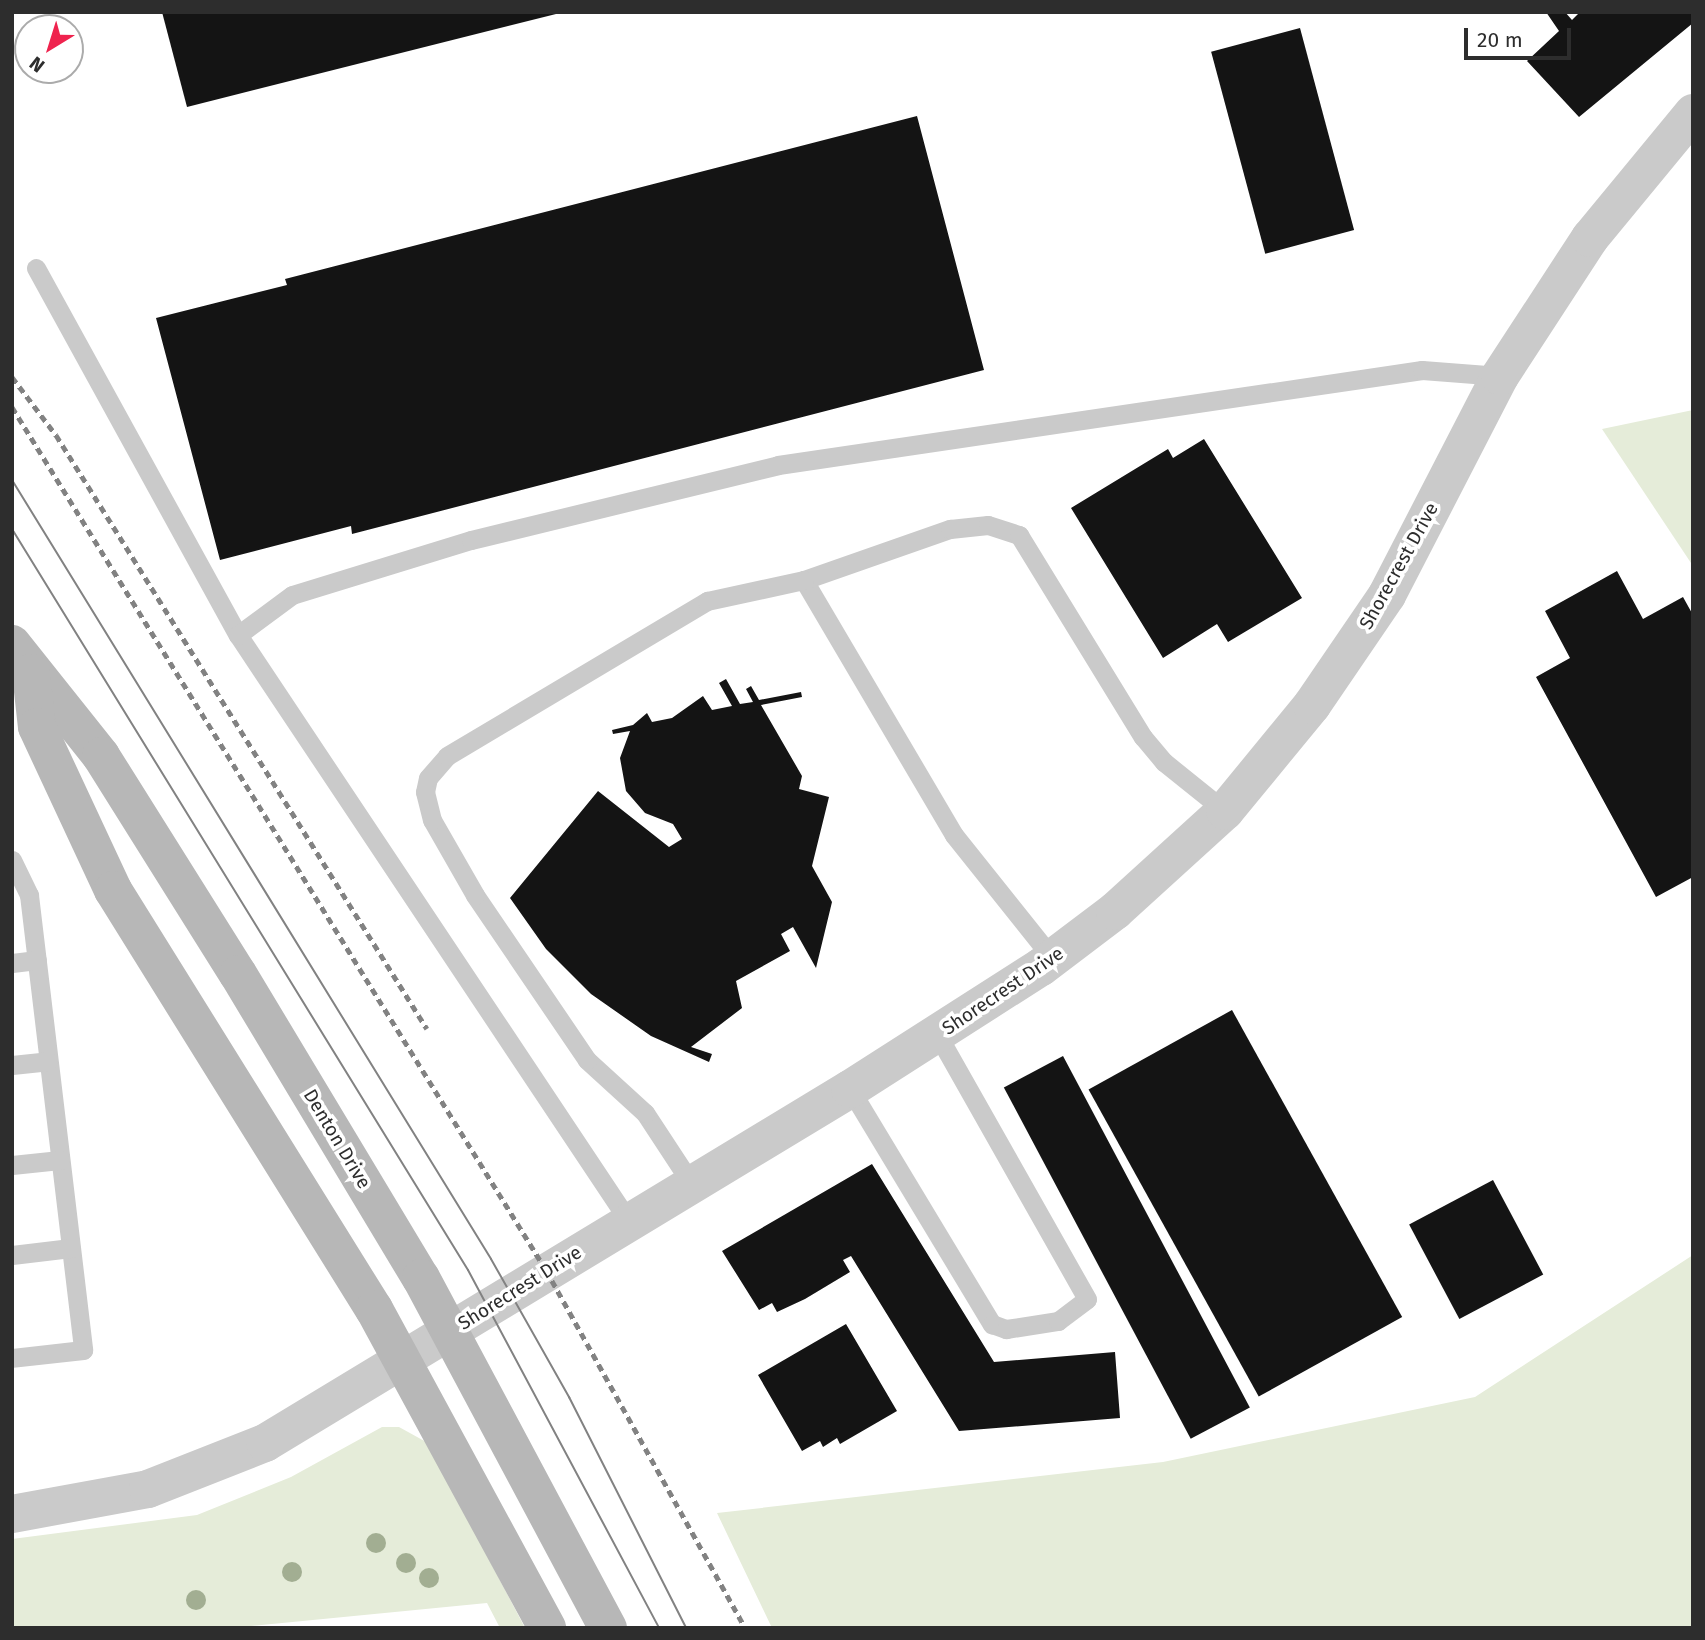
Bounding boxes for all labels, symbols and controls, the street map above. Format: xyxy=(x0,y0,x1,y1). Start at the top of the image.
north arrow xyxy=(14,14,84,84)
scale bar xyxy=(1467,14,1574,58)
text: 20 m xyxy=(1477,27,1523,53)
text: N xyxy=(25,51,49,77)
street label: Shorecrest Drive xyxy=(1355,499,1443,633)
street label: Shorecrest Drive xyxy=(938,942,1068,1040)
street label: Denton Drive xyxy=(298,1085,376,1193)
street label: Shorecrest Drive xyxy=(454,1241,586,1335)

